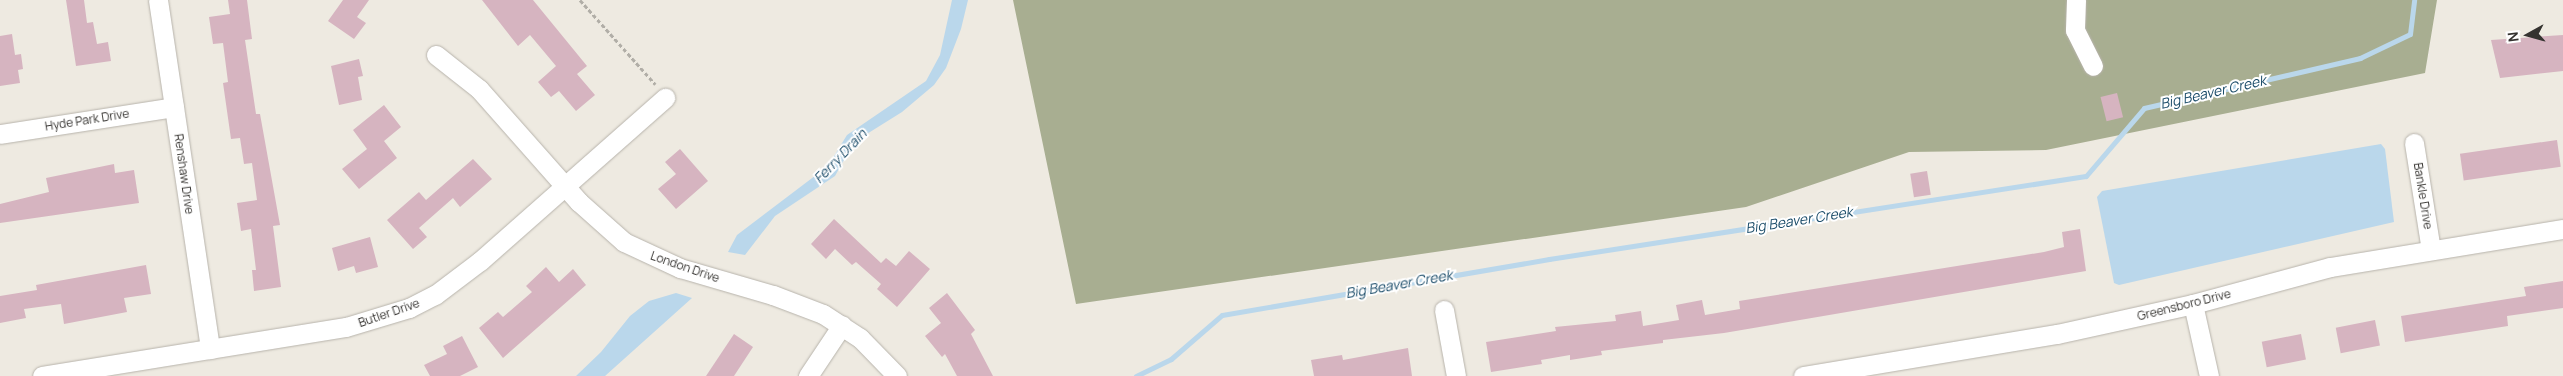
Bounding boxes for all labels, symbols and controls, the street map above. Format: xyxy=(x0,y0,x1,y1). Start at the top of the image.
north arrow xyxy=(2503,10,2553,60)
text: N xyxy=(2503,31,2523,43)
water label: Big Beaver Creek xyxy=(2158,72,2268,112)
street label: Hyde Park Drive xyxy=(44,106,130,134)
water label: Ferry Drain xyxy=(810,125,870,187)
street label: Renshaw Drive xyxy=(171,133,197,215)
street label: Bankle Drive xyxy=(2411,162,2435,230)
water label: Big Beaver Creek xyxy=(1744,203,1854,237)
street label: London Drive xyxy=(649,248,721,286)
water label: Big Beaver Creek xyxy=(1344,266,1454,302)
street label: Greensboro Drive xyxy=(2136,286,2232,324)
street label: Butler Drive xyxy=(356,296,422,330)

